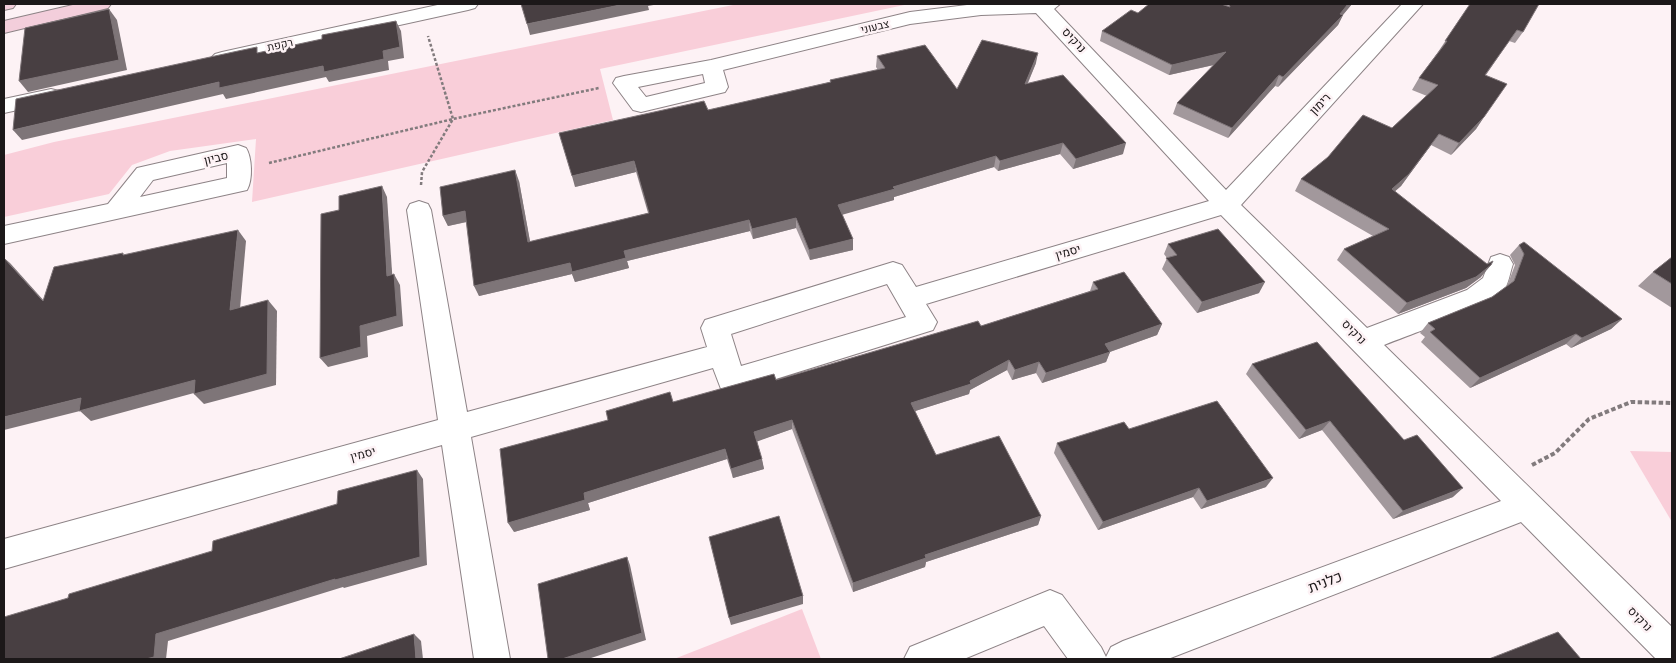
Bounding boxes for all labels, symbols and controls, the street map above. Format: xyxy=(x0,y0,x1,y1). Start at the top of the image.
street label: צבעוני xyxy=(860,17,890,37)
street label: נרקיס xyxy=(1059,25,1089,55)
street label: רקפת xyxy=(266,36,294,54)
street label: רימון xyxy=(1307,90,1333,118)
street label: סביון xyxy=(202,148,230,168)
street label: יסמין xyxy=(1054,242,1082,262)
street label: נרקיס xyxy=(1339,317,1369,347)
street label: יסמין xyxy=(349,444,377,464)
street label: כלנית xyxy=(1305,567,1345,597)
street label: נרקיס xyxy=(1625,604,1655,634)

